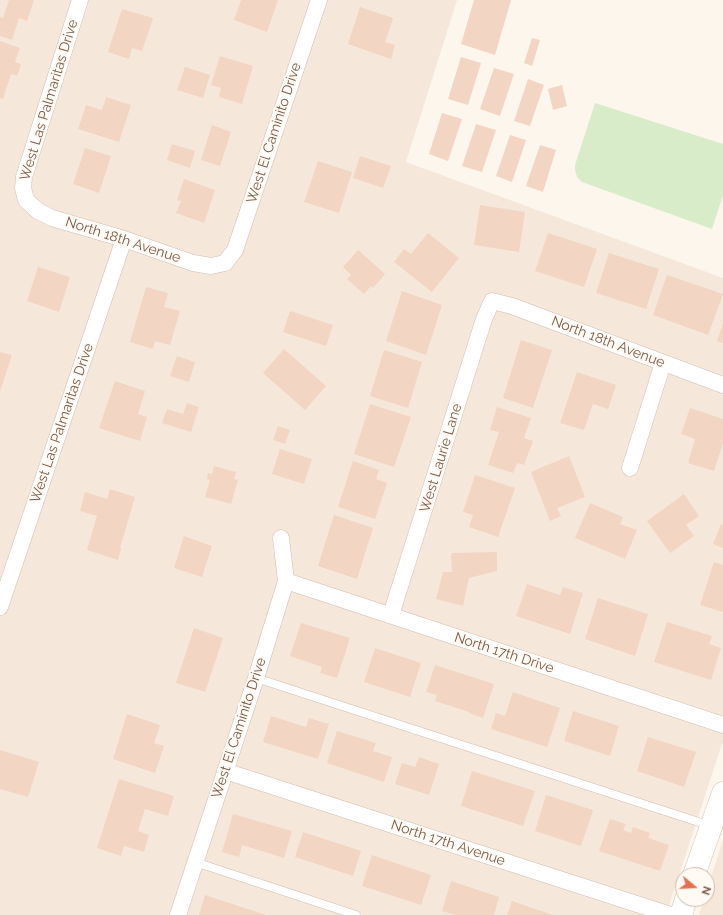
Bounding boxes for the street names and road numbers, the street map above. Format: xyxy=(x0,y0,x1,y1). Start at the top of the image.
street label: West Las Palmaritas Drive xyxy=(16,17,82,183)
street label: West El Caminito Drive xyxy=(243,60,305,206)
street label: North 18th Avenue xyxy=(63,213,183,267)
street label: North 18th Avenue xyxy=(549,313,667,371)
street label: West Las Palmaritas Drive xyxy=(27,341,97,505)
street label: West Laurie Lane xyxy=(416,402,466,514)
street label: North 17th Drive xyxy=(452,629,556,677)
street label: West El Caminito Drive xyxy=(208,655,270,801)
street label: North 17th Avenue xyxy=(389,817,507,869)

